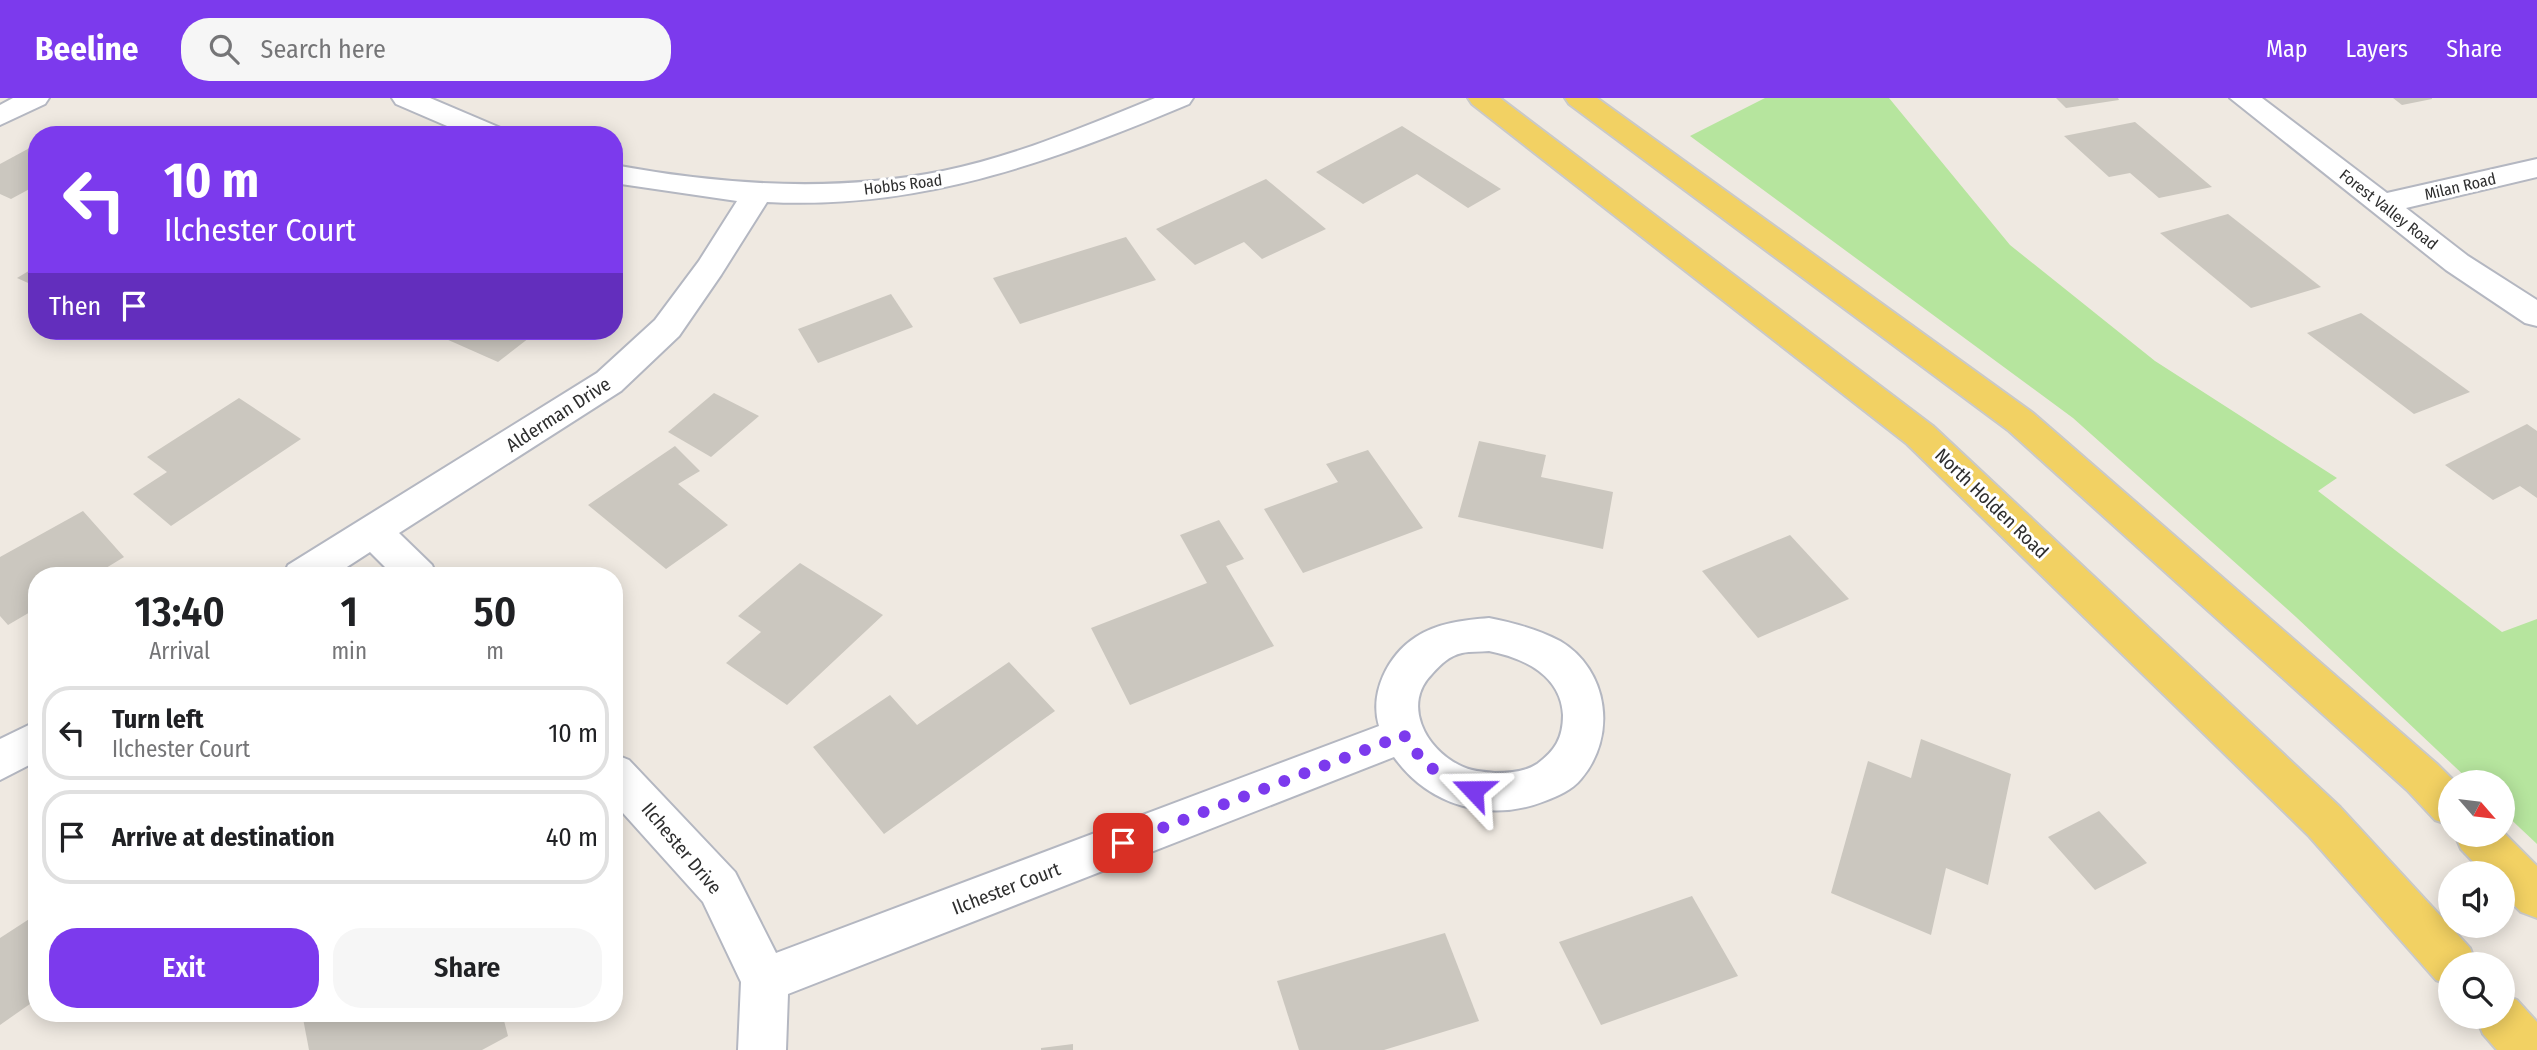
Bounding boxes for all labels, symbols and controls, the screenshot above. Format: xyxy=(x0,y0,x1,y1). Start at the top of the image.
search box xyxy=(181,18,671,81)
text: Beeline xyxy=(35,29,139,69)
icon: search xyxy=(205,30,243,68)
text: Search here xyxy=(261,34,386,65)
text: Map xyxy=(2266,35,2308,63)
text: Layers xyxy=(2346,35,2408,63)
text: Share xyxy=(2446,35,2502,63)
text: 10 m xyxy=(164,151,259,210)
icon: left xyxy=(49,154,140,245)
street label: Forest Valley Road xyxy=(2336,165,2442,254)
street label: Milan Road xyxy=(2423,169,2498,204)
street label: Hobbs Road xyxy=(863,170,943,199)
text: Ilchester Court xyxy=(164,211,356,249)
icon: arrive xyxy=(115,287,153,325)
text: Then xyxy=(49,291,101,322)
street label: Alderman Drive xyxy=(502,372,615,457)
street label: North Holden Road xyxy=(1930,443,2053,563)
text: 13:40 xyxy=(135,587,225,637)
text: 1 xyxy=(340,587,358,637)
text: 50 xyxy=(474,587,516,637)
text: Arrival xyxy=(149,637,210,665)
text: min xyxy=(331,637,367,665)
text: m xyxy=(486,637,504,665)
text: Turn left xyxy=(112,704,204,735)
icon: left xyxy=(53,714,91,752)
text: 10 m xyxy=(548,718,598,749)
text: Ilchester Court xyxy=(112,735,250,763)
position arrow xyxy=(1436,753,1510,827)
north arrow xyxy=(2438,770,2515,847)
map controls xyxy=(2438,770,2515,1029)
street label: Ilchester Drive xyxy=(637,798,726,899)
pin xyxy=(1093,813,1153,873)
icon: arrive xyxy=(53,818,91,856)
text: Arrive at destination xyxy=(112,822,335,853)
text: 40 m xyxy=(546,822,598,853)
icon: arrive xyxy=(1104,824,1142,862)
street label: Ilchester Court xyxy=(949,857,1064,920)
button: sound xyxy=(2438,861,2515,938)
button: Exit xyxy=(49,928,319,1008)
button: Share xyxy=(333,928,602,1008)
button: search xyxy=(2438,952,2515,1029)

